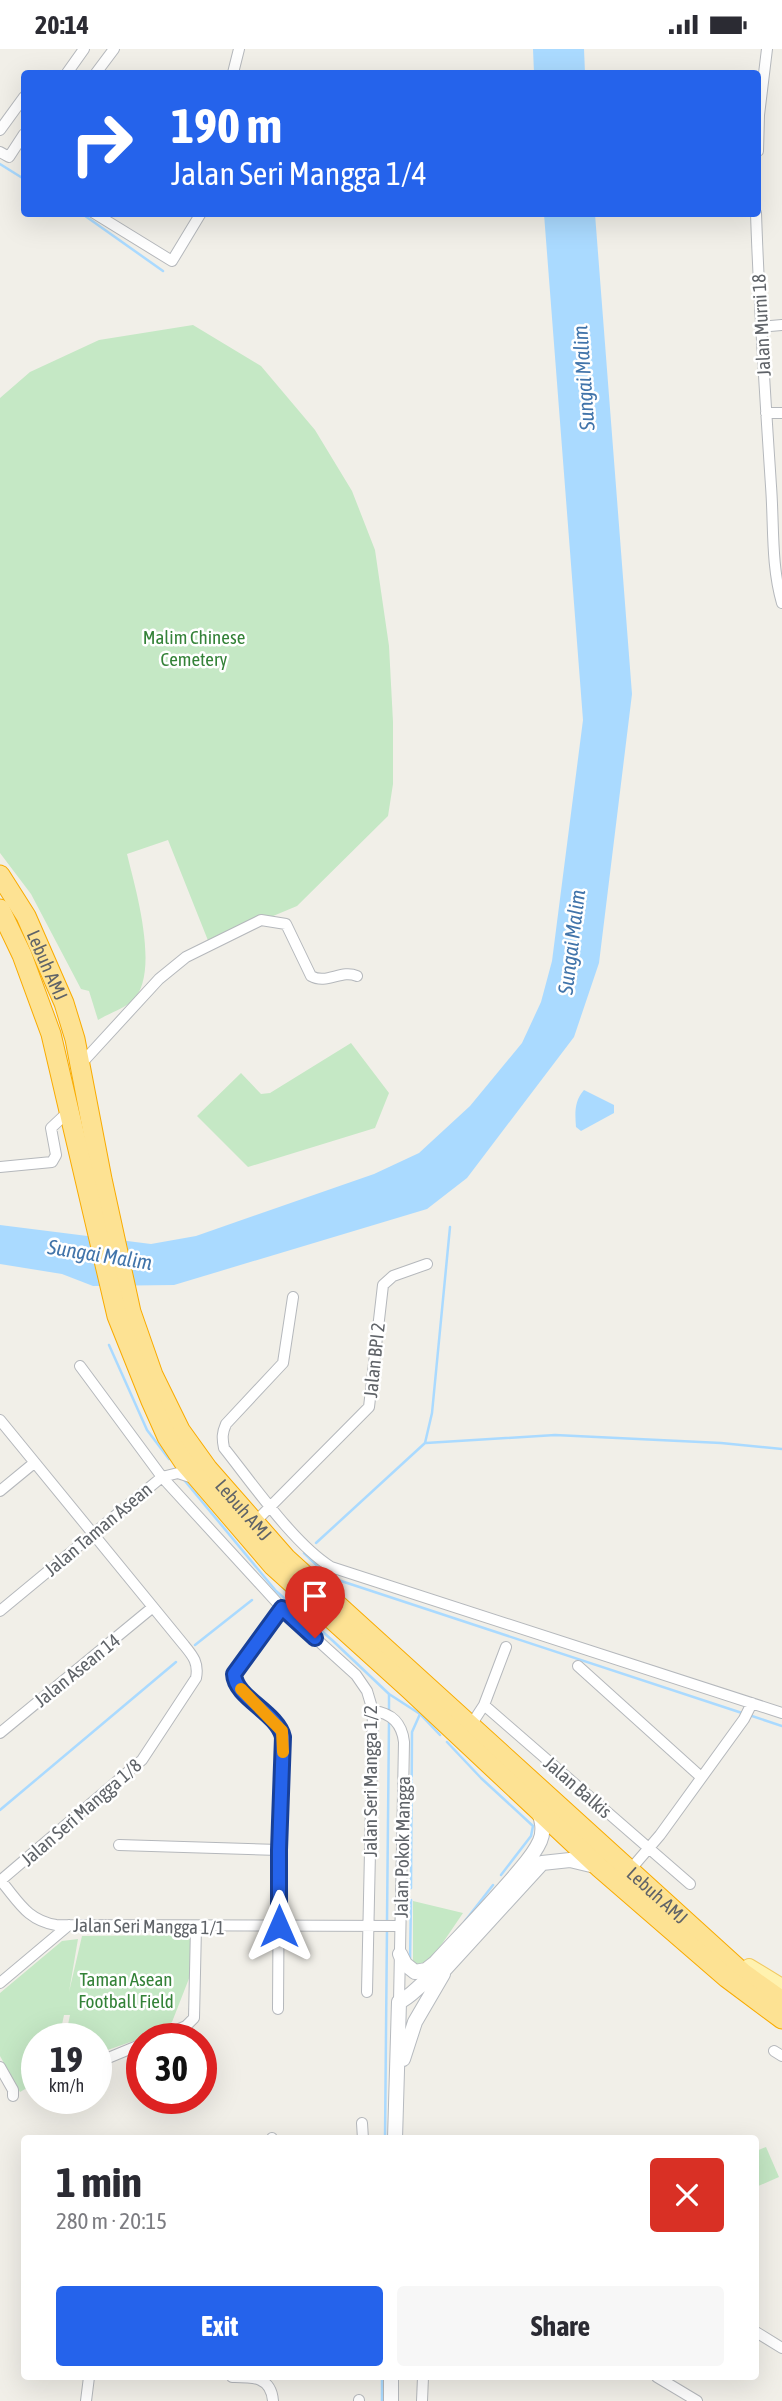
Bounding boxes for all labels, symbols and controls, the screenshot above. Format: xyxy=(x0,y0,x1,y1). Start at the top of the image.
text: 20:14 xyxy=(35,10,89,40)
text: 190 m xyxy=(171,97,282,153)
icon: right xyxy=(56,98,147,189)
text: Jalan Seri Mangga 1/4 xyxy=(171,155,427,192)
street label: Jalan Murni 18 xyxy=(747,273,775,377)
water label: Sungai Malim xyxy=(567,325,599,433)
park label: Malim Chinese Cemetery xyxy=(143,626,245,670)
water label: Sungai Malim xyxy=(553,888,589,997)
street label: Lebuh AMJ xyxy=(22,927,72,1003)
water label: Sungai Malim xyxy=(45,1234,154,1274)
street label: Jalan BPI 2 xyxy=(359,1321,389,1399)
street label: Lebuh AMJ xyxy=(211,1475,276,1545)
street label: Jalan Taman Asean xyxy=(40,1478,156,1580)
pin xyxy=(285,1566,345,1638)
icon: arrive xyxy=(296,1577,334,1615)
street label: Jalan Asean 14 xyxy=(30,1629,124,1711)
street label: Jalan Seri Mangga 1/2 xyxy=(359,1705,381,1857)
street label: Jalan Balkis xyxy=(540,1752,617,1823)
street label: Jalan Seri Mangga 1/8 xyxy=(16,1754,146,1870)
street label: Jalan Pokok Mangga xyxy=(390,1776,414,1918)
street label: Lebuh AMJ xyxy=(623,1862,692,1928)
position arrow xyxy=(242,1889,316,1963)
street label: Jalan Seri Mangga 1/1 xyxy=(73,1914,225,1938)
park label: Taman Asean Football Field xyxy=(78,1968,174,2012)
speed limit sign: 30 xyxy=(126,2023,217,2114)
text: 19 xyxy=(50,2039,83,2079)
text: km/h xyxy=(49,2075,84,2096)
text: 1 min xyxy=(56,2158,142,2206)
button: close xyxy=(650,2158,724,2232)
text: 280 m · 20:15 xyxy=(56,2208,167,2234)
button: Exit xyxy=(56,2286,383,2366)
button: Share xyxy=(397,2286,724,2366)

